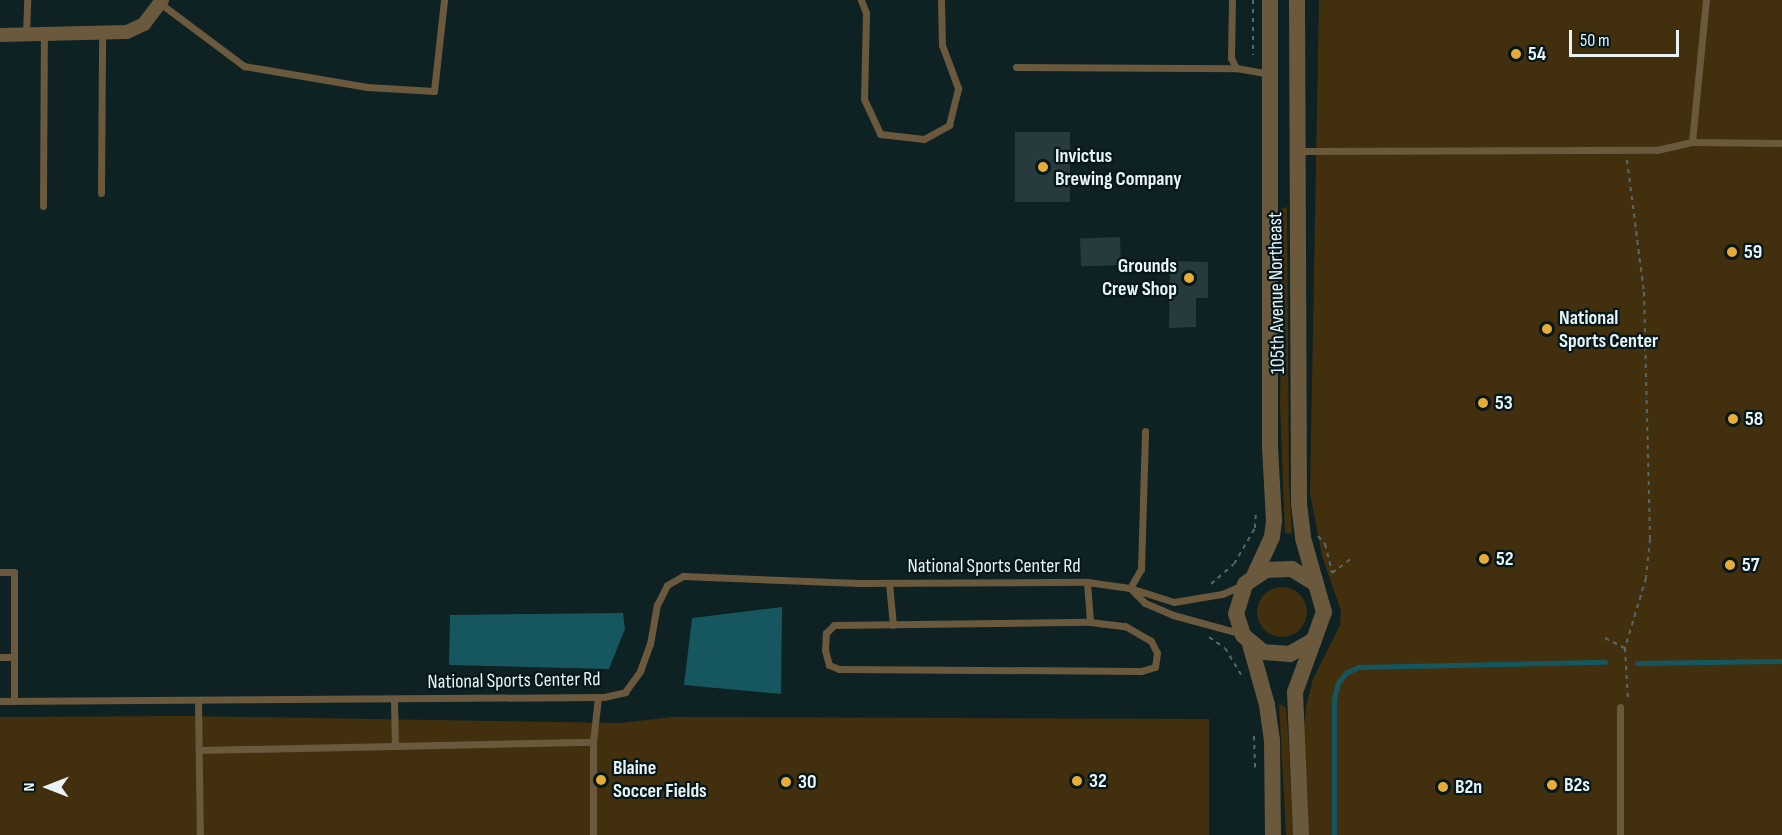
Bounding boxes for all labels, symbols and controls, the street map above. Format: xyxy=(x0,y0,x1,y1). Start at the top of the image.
scale bar xyxy=(1572,18,1682,56)
text: 50 m xyxy=(1580,30,1610,51)
place label: 54 xyxy=(1528,42,1546,66)
marker: 54 xyxy=(1509,47,1523,61)
place label: Invictus Brewing Company xyxy=(1055,144,1182,191)
marker: Invictus Brewing Company xyxy=(1036,160,1050,174)
street label: 105th Avenue Northeast xyxy=(1264,212,1290,374)
place label: 59 xyxy=(1744,240,1762,264)
marker: 59 xyxy=(1725,245,1739,259)
place label: Grounds Crew Shop xyxy=(1102,254,1177,301)
marker: Grounds Crew Shop xyxy=(1182,271,1196,285)
place label: National Sports Center xyxy=(1559,306,1658,353)
marker: National Sports Center xyxy=(1540,322,1554,336)
place label: 53 xyxy=(1495,391,1513,415)
marker: 53 xyxy=(1476,396,1490,410)
place label: 58 xyxy=(1745,407,1763,431)
marker: 58 xyxy=(1726,412,1740,426)
place label: 52 xyxy=(1496,547,1514,571)
marker: 52 xyxy=(1477,552,1491,566)
place label: 57 xyxy=(1742,553,1759,577)
street label: National Sports Center Rd xyxy=(907,554,1081,578)
marker: 57 xyxy=(1723,558,1737,572)
street label: National Sports Center Rd xyxy=(427,667,601,695)
place label: Blaine Soccer Fields xyxy=(613,756,707,803)
north arrow xyxy=(18,757,78,817)
place label: 32 xyxy=(1089,769,1107,793)
place label: 30 xyxy=(798,770,816,794)
marker: Blaine Soccer Fields xyxy=(594,773,608,787)
place label: B2s xyxy=(1564,773,1590,797)
marker: 32 xyxy=(1070,774,1084,788)
marker: 30 xyxy=(779,775,793,789)
place label: B2n xyxy=(1455,775,1482,799)
marker: B2s xyxy=(1545,778,1559,792)
marker: B2n xyxy=(1436,780,1450,794)
text: N xyxy=(20,783,39,791)

